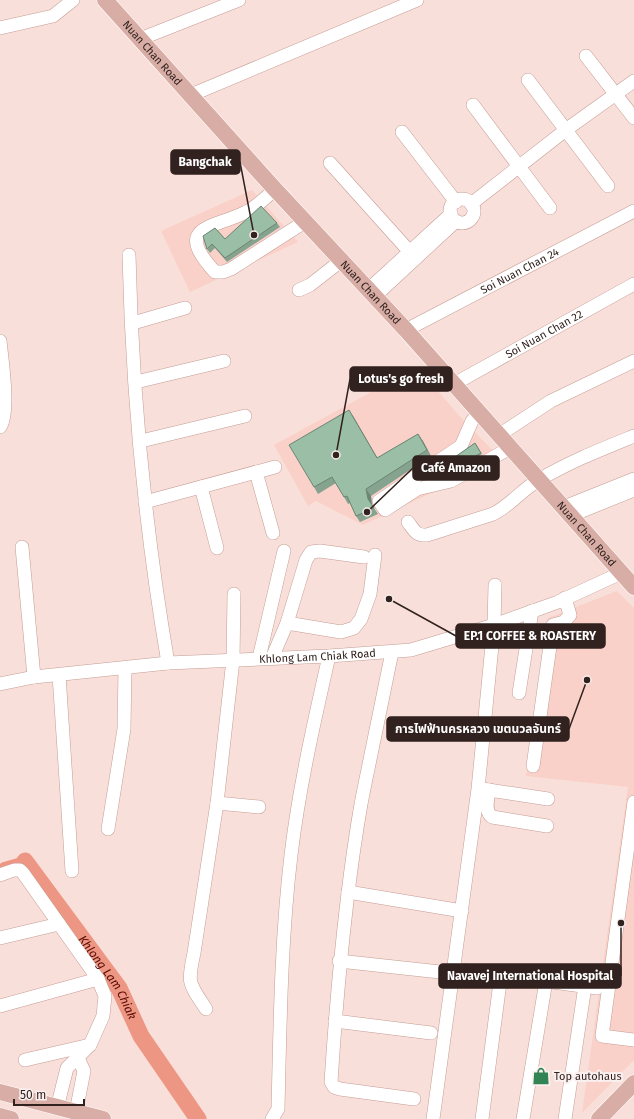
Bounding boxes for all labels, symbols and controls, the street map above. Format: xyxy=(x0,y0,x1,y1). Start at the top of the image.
street label: Nuan Chan Road xyxy=(120,18,185,88)
callout: Bangchak xyxy=(171,150,240,174)
text: Bangchak xyxy=(178,155,232,169)
street label: Soi Nuan Chan 24 xyxy=(478,245,561,297)
street label: Nuan Chan Road xyxy=(338,258,404,327)
street label: Soi Nuan Chan 22 xyxy=(503,307,585,361)
callout: Lotus's go fresh xyxy=(350,367,452,391)
text: Lotus's go fresh xyxy=(358,372,444,386)
callout: Café Amazon xyxy=(413,456,499,480)
text: Café Amazon xyxy=(421,461,491,475)
street label: Nuan Chan Road xyxy=(554,499,619,569)
callout: EP.1 COFFEE & ROASTERY xyxy=(456,624,605,648)
text: EP.1 COFFEE & ROASTERY xyxy=(464,629,597,643)
street label: Khlong Lam Chiak Road xyxy=(259,646,376,666)
callout: การไฟฟ้านครหลวง เขตนวลจันทร์ xyxy=(387,717,569,741)
text: การไฟฟ้านครหลวง เขตนวลจันทร์ xyxy=(395,722,561,736)
water label: Khlong Lam Chiak xyxy=(75,933,140,1022)
callout: Navavej International Hospital xyxy=(439,964,621,988)
text: Navavej International Hospital xyxy=(447,969,613,983)
shop icon: Top autohaus xyxy=(531,1066,551,1086)
place label: Top autohaus xyxy=(554,1070,622,1083)
scale bar xyxy=(14,1081,84,1107)
text: 50 m xyxy=(20,1088,46,1102)

